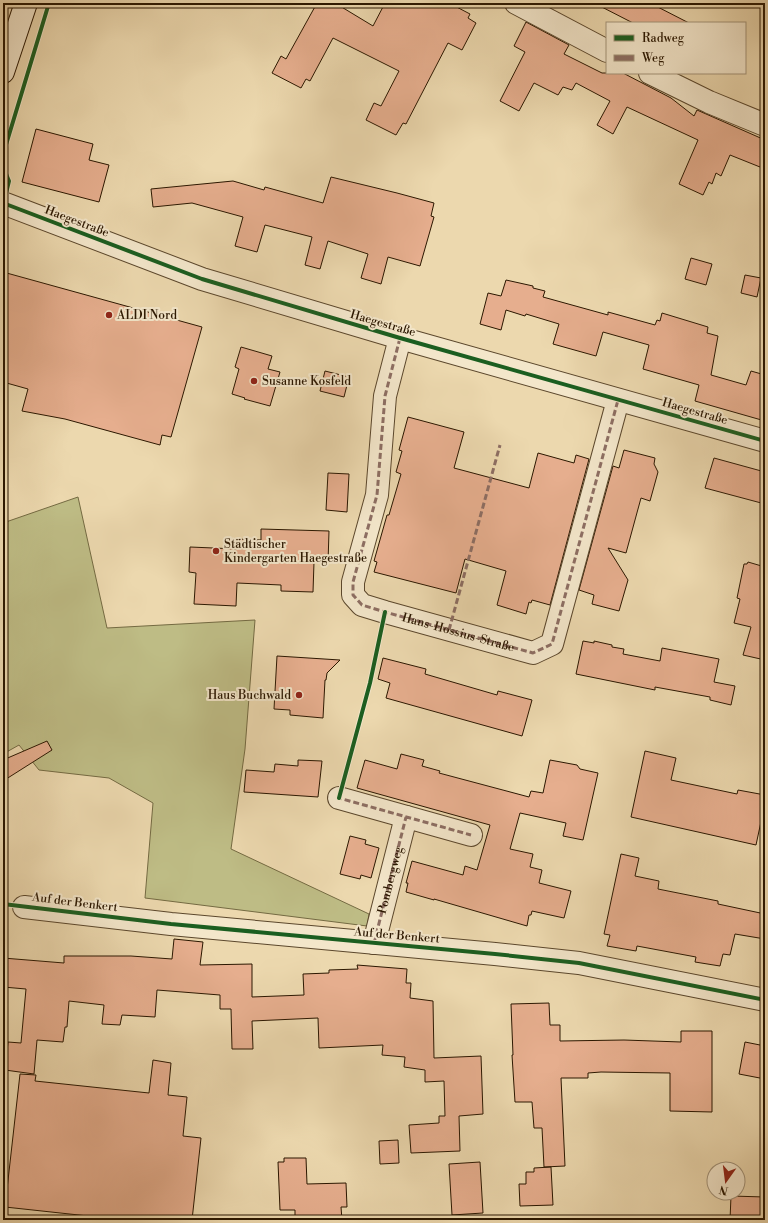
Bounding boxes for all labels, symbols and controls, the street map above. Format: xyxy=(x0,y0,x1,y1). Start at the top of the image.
legend xyxy=(606,22,746,74)
text: Radweg xyxy=(642,31,685,46)
text: Weg xyxy=(641,51,665,66)
street label: Haegestraße xyxy=(43,202,111,241)
street label: Haegestraße xyxy=(348,307,417,340)
place label: ALDI Nord xyxy=(116,308,177,323)
marker: ALDI Nord xyxy=(104,310,114,320)
place label: Susanne Kosfeld xyxy=(262,374,351,389)
marker: Susanne Kosfeld xyxy=(249,376,259,386)
street label: Haegestraße xyxy=(660,395,729,428)
place label: Städtischer Kindergarten Haegestraße xyxy=(224,537,367,566)
marker: Städtischer Kindergarten Haegestraße xyxy=(211,546,221,556)
street label: Hans-Hossius-Straße xyxy=(400,610,516,655)
place label: Haus Buchwald xyxy=(208,688,291,703)
marker: Haus Buchwald xyxy=(294,690,304,700)
street label: Pombergweg xyxy=(375,844,406,916)
street label: Auf der Benkert xyxy=(30,890,119,915)
street label: Auf der Benkert xyxy=(352,924,441,947)
north arrow xyxy=(706,1161,746,1201)
text: N xyxy=(718,1182,730,1198)

